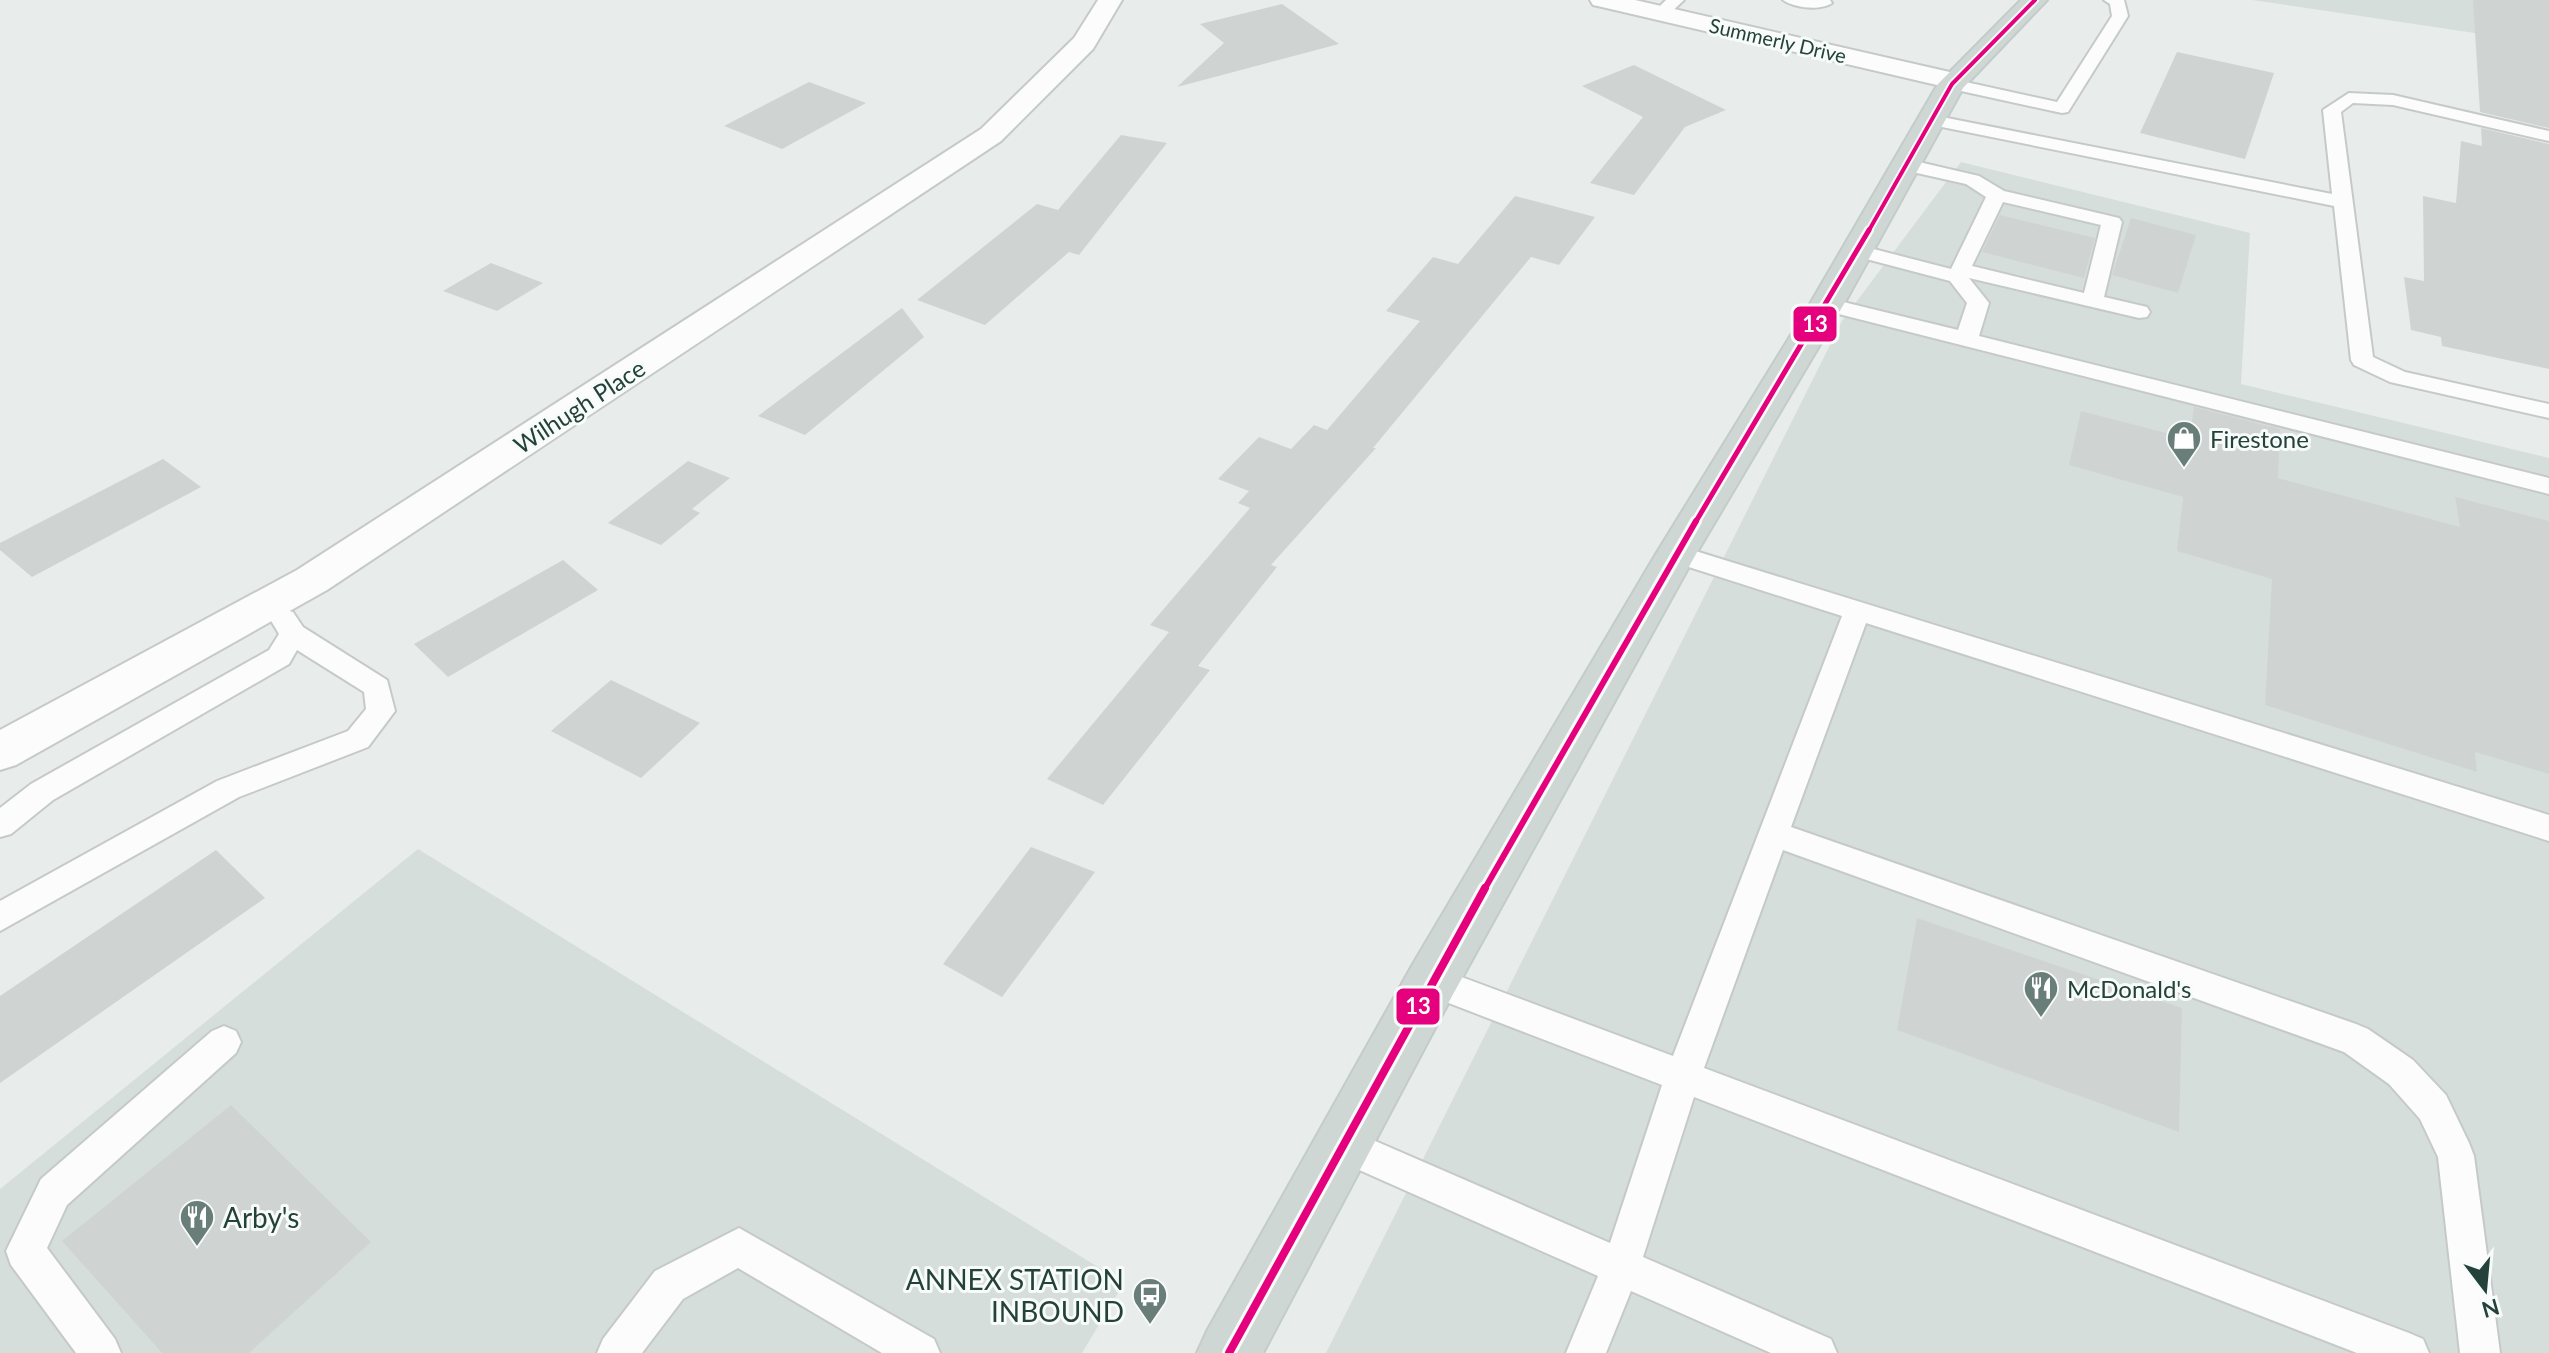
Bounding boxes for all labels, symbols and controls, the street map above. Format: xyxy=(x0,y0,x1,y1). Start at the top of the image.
street label: Summerly Drive xyxy=(1707,13,1849,67)
line badge: 13 xyxy=(1792,305,1838,343)
text: 13 xyxy=(1802,310,1828,337)
street label: Wilhugh Place xyxy=(508,353,650,459)
shop icon: Firestone xyxy=(2165,419,2203,469)
place label: Firestone xyxy=(2210,424,2309,453)
restaurant icon: McDonald's xyxy=(2022,969,2060,1019)
place label: McDonald's xyxy=(2067,974,2191,1003)
line badge: 13 xyxy=(1395,987,1441,1026)
text: 13 xyxy=(1405,992,1431,1019)
restaurant icon: Arby's xyxy=(178,1198,216,1248)
place label: Arby's xyxy=(223,1200,299,1234)
north arrow xyxy=(2445,1249,2525,1329)
place label: ANNEX STATION INBOUND xyxy=(906,1262,1124,1328)
bus stop icon: ANNEX STATION INBOUND xyxy=(1131,1276,1169,1326)
text: N xyxy=(2479,1293,2503,1324)

